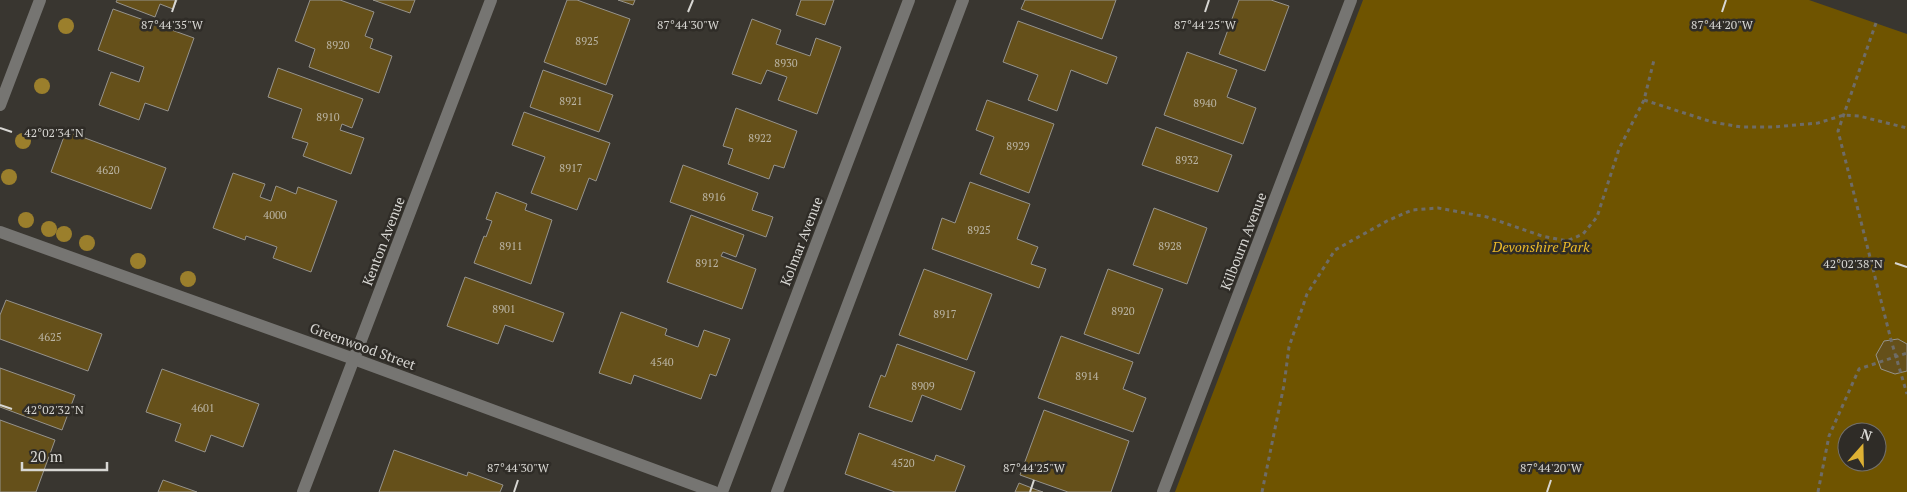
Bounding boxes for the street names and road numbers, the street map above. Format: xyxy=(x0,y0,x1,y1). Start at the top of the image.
street label: Kilbourn Avenue xyxy=(1216,189,1270,293)
street label: Kenton Avenue xyxy=(357,194,409,288)
street label: Kolmar Avenue xyxy=(775,194,827,288)
street label: Greenwood Street xyxy=(307,318,419,374)

